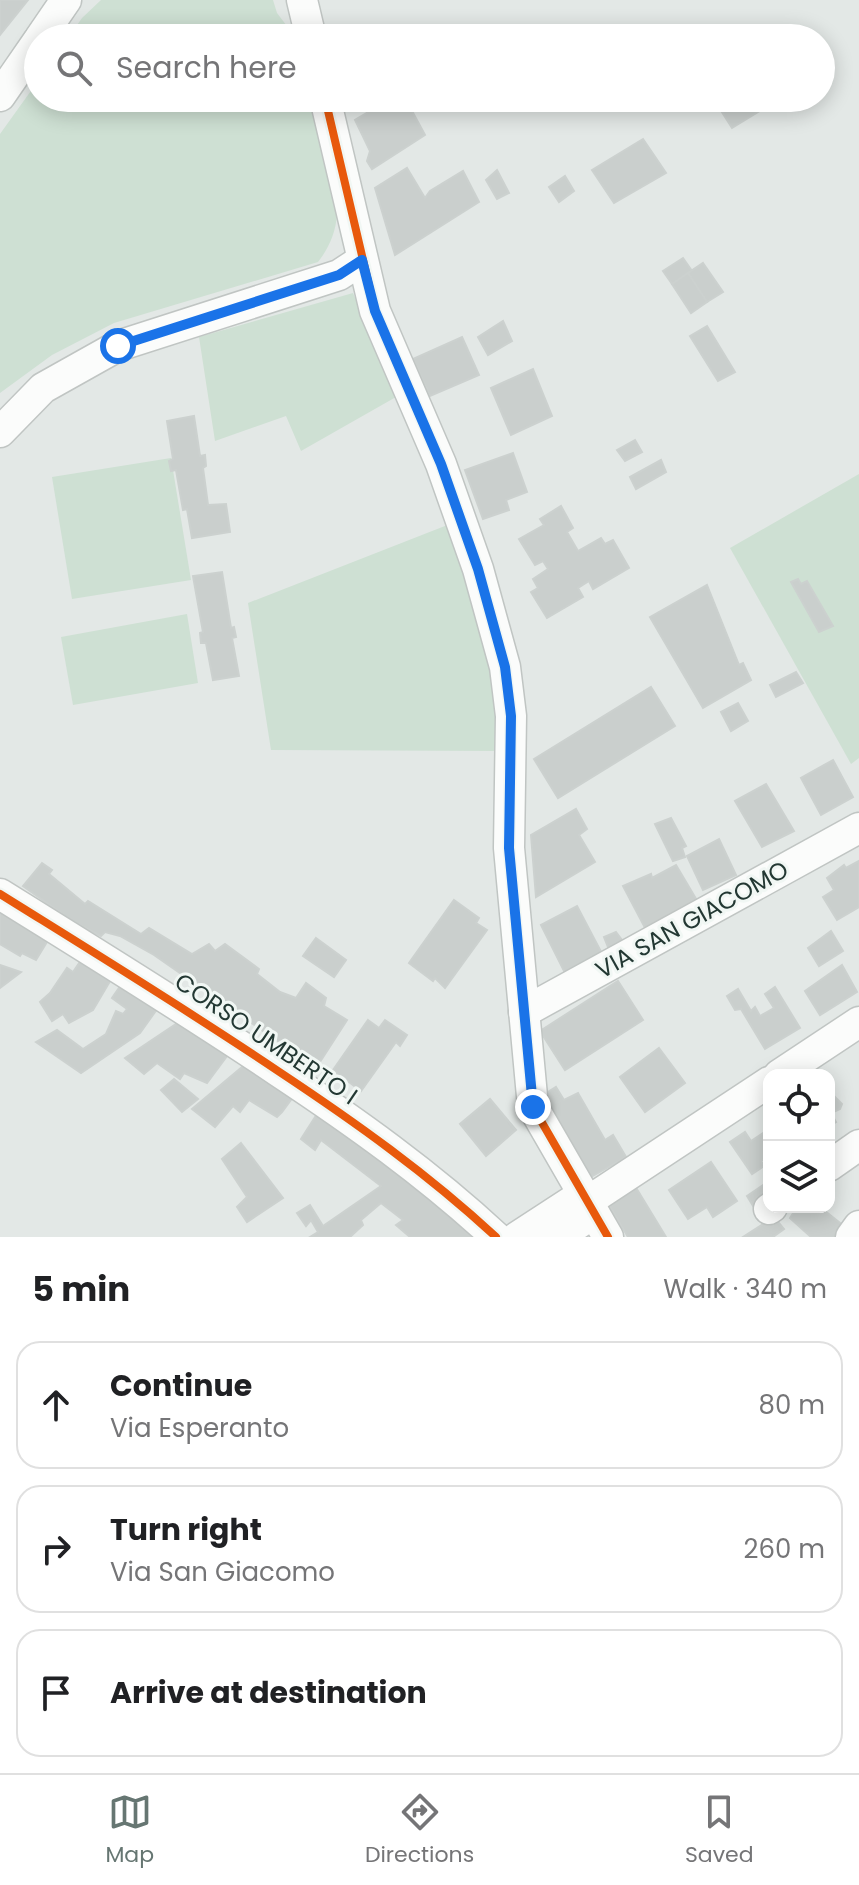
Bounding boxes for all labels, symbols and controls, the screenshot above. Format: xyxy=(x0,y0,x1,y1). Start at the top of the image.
search box xyxy=(24,24,835,112)
icon: search xyxy=(52,46,96,90)
text: Search here xyxy=(116,46,297,89)
route start xyxy=(100,328,136,364)
street label: VIA SAN GIACOMO xyxy=(589,853,794,986)
street label: CORSO UMBERTO I xyxy=(168,965,364,1112)
map controls xyxy=(763,1069,835,1213)
button: locate xyxy=(763,1069,835,1141)
route end xyxy=(515,1089,551,1125)
button: layers xyxy=(763,1141,835,1213)
text: 5 min xyxy=(32,1265,130,1313)
text: Walk · 340 m xyxy=(663,1271,827,1307)
text: Continue xyxy=(110,1364,252,1407)
icon: ahead xyxy=(34,1383,78,1427)
text: 80 m xyxy=(759,1387,825,1423)
text: Via Esperanto xyxy=(110,1410,289,1446)
text: Turn right xyxy=(110,1508,262,1551)
icon: right xyxy=(34,1527,78,1571)
text: 260 m xyxy=(743,1531,825,1567)
text: Via San Giacomo xyxy=(110,1554,335,1590)
icon: arrive xyxy=(34,1671,78,1715)
text: Arrive at destination xyxy=(110,1671,427,1714)
tab: Map xyxy=(105,1790,154,1871)
tab: Directions xyxy=(365,1790,474,1871)
tab: Saved xyxy=(685,1790,754,1871)

